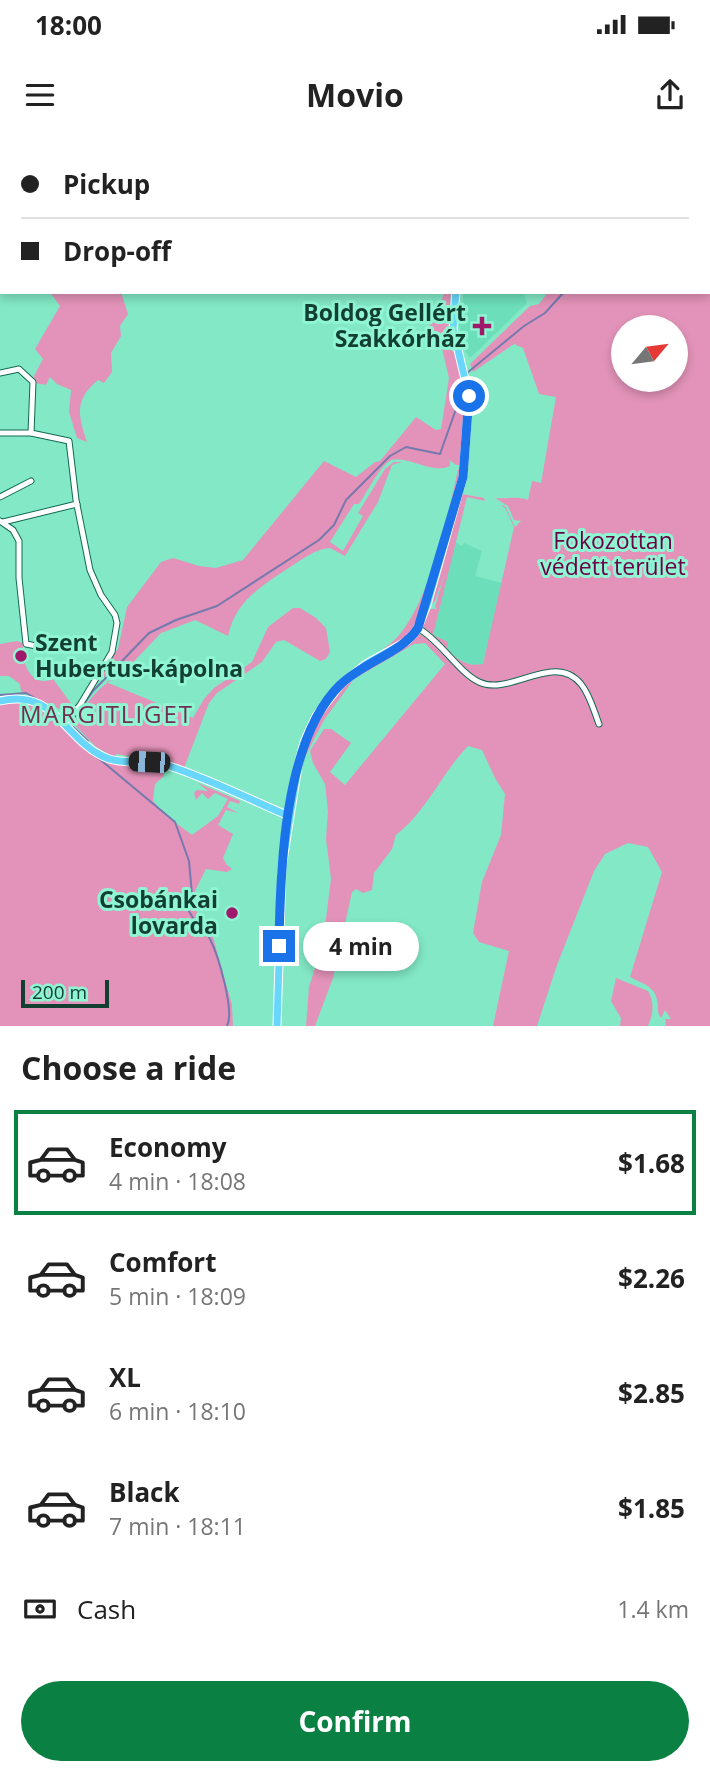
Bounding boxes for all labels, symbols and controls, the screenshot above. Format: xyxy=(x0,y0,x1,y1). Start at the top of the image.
text: 18:00 xyxy=(35,7,102,43)
text: Movio xyxy=(306,73,404,116)
icon: menu xyxy=(21,76,59,114)
icon: share xyxy=(651,76,689,114)
text: Pickup xyxy=(63,166,150,202)
text: Drop-off xyxy=(63,233,171,269)
place label: Boldog Gellért Szakkórház xyxy=(303,296,466,354)
north arrow xyxy=(611,315,688,392)
map controls xyxy=(611,315,688,392)
marker: Boldog Gellért Szakkórház xyxy=(472,316,492,336)
route start xyxy=(453,380,485,412)
park label: Fokozottan védett terület xyxy=(540,524,686,582)
place label: Szent Hubertus-kápolna xyxy=(35,626,243,684)
marker: Szent Hubertus-kápolna xyxy=(13,648,29,664)
district label: MARGITLIGET xyxy=(20,697,194,730)
car xyxy=(128,750,171,774)
place label: Csobánkai lovarda xyxy=(99,883,218,941)
marker: Csobánkai lovarda xyxy=(224,905,240,921)
callout: 4 min xyxy=(304,922,419,970)
route end xyxy=(263,930,295,962)
text: 4 min xyxy=(329,930,393,962)
scale bar xyxy=(21,977,108,1009)
text: 200 m xyxy=(32,979,87,1005)
text: Choose a ride xyxy=(21,1046,236,1089)
text: Economy xyxy=(109,1129,227,1165)
icon: car xyxy=(25,1131,88,1194)
text: $1.68 xyxy=(618,1145,685,1181)
text: 4 min · 18:08 xyxy=(109,1165,246,1197)
text: Comfort xyxy=(109,1244,216,1280)
icon: car xyxy=(25,1246,88,1309)
text: $2.26 xyxy=(618,1260,685,1296)
text: 5 min · 18:09 xyxy=(109,1280,246,1312)
text: XL xyxy=(109,1359,141,1395)
icon: car xyxy=(25,1361,88,1424)
text: $2.85 xyxy=(618,1375,685,1411)
text: 6 min · 18:10 xyxy=(109,1395,246,1427)
text: Black xyxy=(109,1474,180,1510)
icon: car xyxy=(25,1476,88,1539)
text: $1.85 xyxy=(618,1490,685,1526)
text: 7 min · 18:11 xyxy=(109,1510,246,1542)
icon: cash xyxy=(21,1590,59,1628)
text: Cash xyxy=(77,1591,136,1627)
text: 1.4 km xyxy=(617,1593,689,1625)
button: Confirm xyxy=(21,1681,689,1761)

